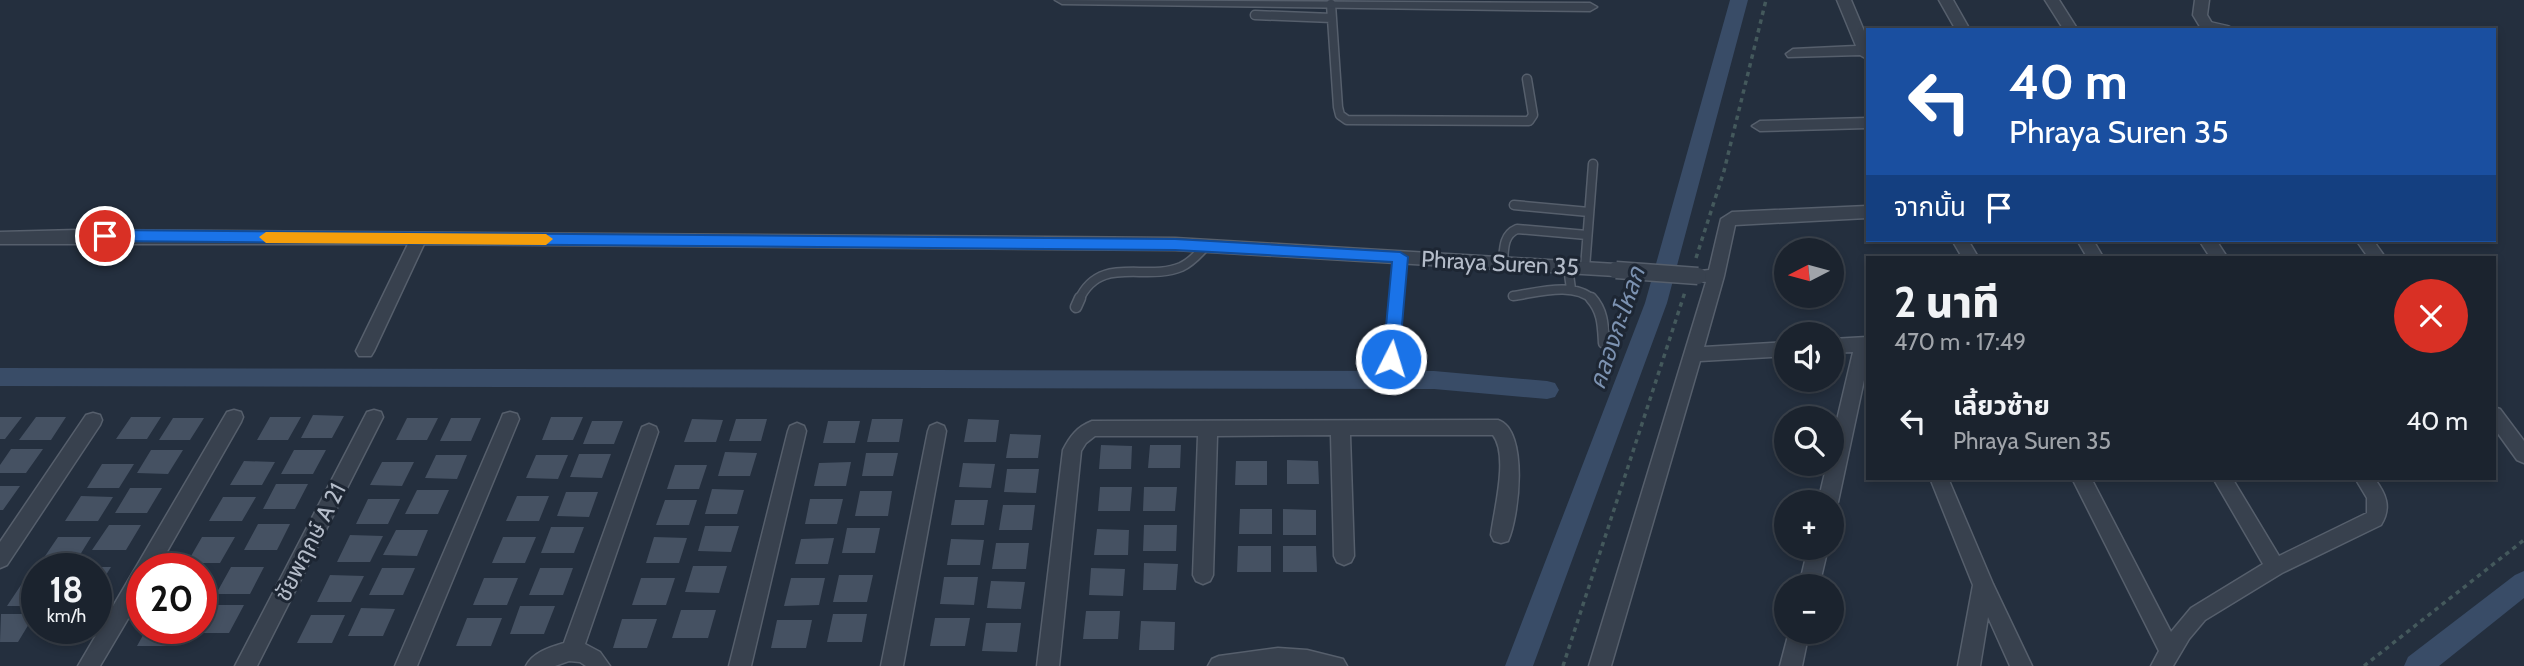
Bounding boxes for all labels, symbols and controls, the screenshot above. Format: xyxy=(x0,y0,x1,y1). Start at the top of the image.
text: 40 m xyxy=(2009,52,2128,111)
icon: left xyxy=(1894,56,1985,147)
text: Phraya Suren 35 xyxy=(2009,112,2229,151)
icon: arrive xyxy=(1980,189,2018,227)
text: จากนั้น xyxy=(1894,191,1966,223)
pin xyxy=(75,206,135,266)
icon: arrive xyxy=(86,217,124,255)
north arrow xyxy=(1774,238,1844,308)
map controls xyxy=(1774,238,1844,644)
street label: Phraya Suren 35 xyxy=(1420,245,1580,281)
water label: คลองกะโหลก xyxy=(1582,261,1651,393)
text: 2 นาที xyxy=(1894,276,1999,328)
button: close xyxy=(2394,279,2468,353)
position arrow xyxy=(1354,322,1428,396)
button: sound xyxy=(1774,322,1844,392)
text: 470 m · 17:49 xyxy=(1894,328,2026,356)
text: เลี้ยวซ้าย xyxy=(1953,390,2050,422)
icon: left xyxy=(1894,402,1932,440)
text: 40 m xyxy=(2406,405,2468,437)
button: search xyxy=(1774,406,1844,476)
text: Phraya Suren 35 xyxy=(1953,427,2111,455)
street label: ชัยพฤกษ์ A 21 xyxy=(268,478,352,606)
button: + xyxy=(1774,490,1844,560)
speed limit sign: 20 xyxy=(126,553,217,644)
text: 18 xyxy=(49,568,84,611)
button: − xyxy=(1774,574,1844,644)
text: km/h xyxy=(47,605,86,627)

